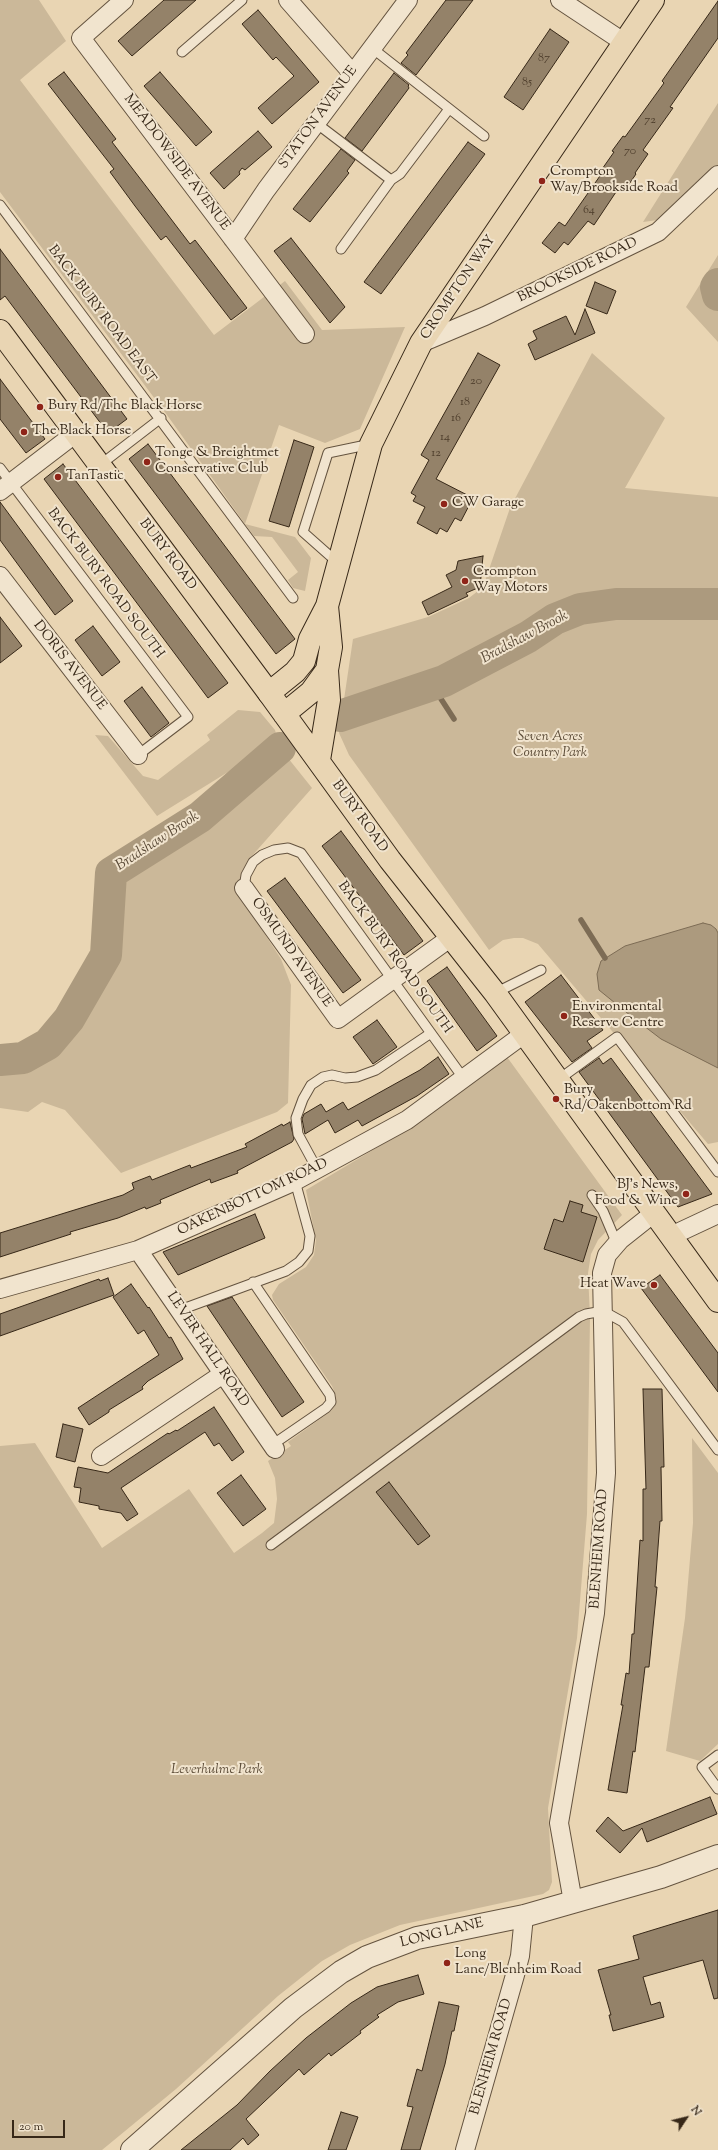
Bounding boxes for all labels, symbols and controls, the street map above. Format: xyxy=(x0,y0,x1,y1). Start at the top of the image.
house number: 87 xyxy=(538,52,550,66)
street label: STATON AVENUE xyxy=(276,63,362,173)
house number: 85 xyxy=(522,76,532,90)
street label: MEADOWSIDE AVENUE xyxy=(119,92,233,234)
house number: 72 xyxy=(644,114,656,128)
house number: 70 xyxy=(624,145,636,159)
place label: Crompton Way/Brookside Road xyxy=(550,165,678,198)
marker: Crompton Way/Brookside Road xyxy=(537,176,547,186)
house number: 64 xyxy=(583,204,595,218)
street label: CROMPTON WAY xyxy=(418,233,500,343)
street label: BROOKSIDE ROAD xyxy=(515,235,641,307)
street label: BACK BURY ROAD EAST xyxy=(43,242,159,388)
house number: 20 xyxy=(470,375,482,389)
house number: 18 xyxy=(460,396,470,410)
place label: Bury Rd/The Black Horse xyxy=(48,399,202,415)
marker: Bury Rd/The Black Horse xyxy=(35,402,45,412)
house number: 16 xyxy=(451,412,461,426)
place label: The Black Horse xyxy=(32,424,131,440)
marker: The Black Horse xyxy=(19,427,29,437)
house number: 14 xyxy=(440,431,450,445)
place label: Tonge & Breightmet Conservative Club xyxy=(155,446,279,478)
house number: 12 xyxy=(431,447,441,461)
marker: Tonge & Breightmet Conservative Club xyxy=(142,457,152,467)
place label: TanTastic xyxy=(66,469,124,485)
marker: TanTastic xyxy=(53,472,63,482)
place label: CW Garage xyxy=(452,496,524,512)
marker: CW Garage xyxy=(439,499,449,509)
street label: BACK BURY ROAD SOUTH xyxy=(43,506,167,662)
street label: BURY ROAD xyxy=(135,516,199,594)
place label: Crompton Way Motors xyxy=(473,565,547,598)
marker: Crompton Way Motors xyxy=(460,576,470,586)
water label: Bradshaw Brook xyxy=(479,608,571,668)
street label: DORIS AVENUE xyxy=(29,618,109,714)
park label: Seven Acres Country Park xyxy=(513,730,587,762)
street label: BURY ROAD xyxy=(327,778,391,856)
water label: Bradshaw Brook xyxy=(113,808,203,876)
street label: BACK BURY ROAD SOUTH xyxy=(333,879,455,1037)
street label: OSMUND AVENUE xyxy=(247,895,335,1011)
place label: Environmental Reserve Centre xyxy=(572,1000,664,1032)
marker: Environmental Reserve Centre xyxy=(559,1011,569,1021)
place label: Bury Rd/Oakenbottom Rd xyxy=(564,1083,692,1116)
marker: Bury Rd/Oakenbottom Rd xyxy=(551,1094,561,1104)
street label: OAKENBOTTOM ROAD xyxy=(175,1156,331,1240)
place label: BJ's News, Food & Wine xyxy=(595,1178,678,1210)
marker: BJ's News, Food & Wine xyxy=(681,1189,691,1199)
place label: Heat Wave xyxy=(580,1277,646,1293)
marker: Heat Wave xyxy=(649,1280,659,1290)
street label: LEVER HALL ROAD xyxy=(162,1289,252,1411)
street label: BLENHEIM ROAD xyxy=(587,1488,613,1610)
park label: Leverhulme Park xyxy=(171,1763,263,1779)
street label: LONG LANE xyxy=(399,1916,485,1952)
place label: Long Lane/Blenheim Road xyxy=(455,1947,582,1980)
marker: Long Lane/Blenheim Road xyxy=(442,1958,452,1968)
street label: BLENHEIM ROAD xyxy=(467,1997,517,2117)
north arrow xyxy=(666,2098,706,2138)
text: N xyxy=(687,2103,705,2119)
scale bar xyxy=(14,2112,67,2138)
text: 20 m xyxy=(19,2118,43,2136)

